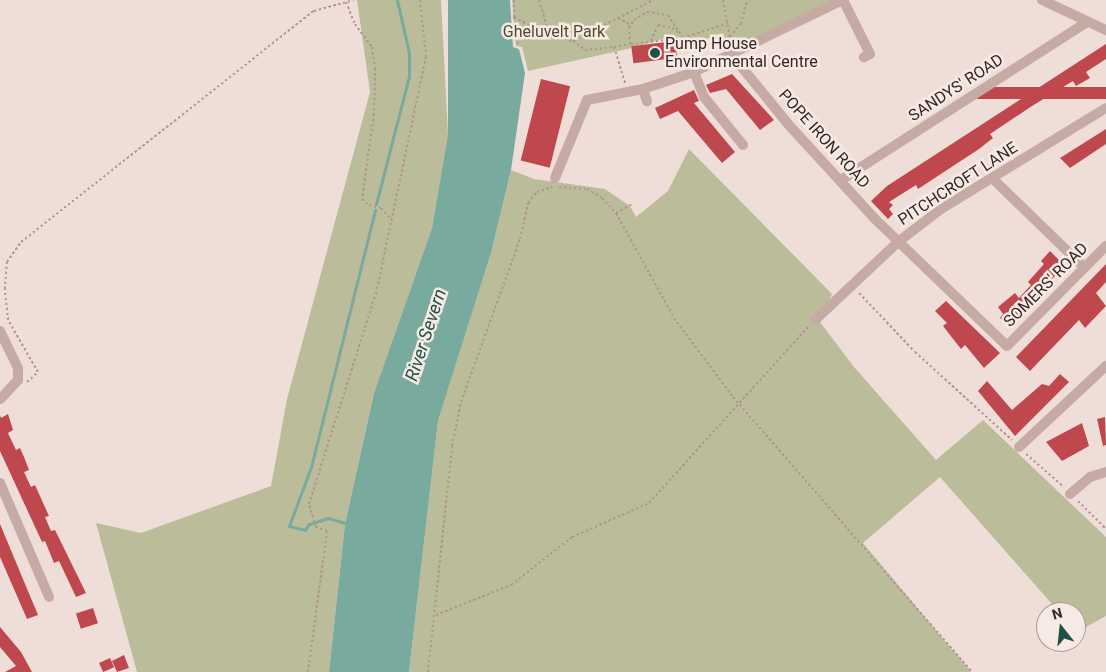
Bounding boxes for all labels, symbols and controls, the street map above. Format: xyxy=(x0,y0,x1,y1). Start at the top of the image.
park label: Gheluvelt Park xyxy=(503,22,605,42)
place label: Pump House Environmental Centre xyxy=(665,34,818,72)
marker: Pump House Environmental Centre xyxy=(649,47,661,59)
street label: SANDYS' ROAD xyxy=(905,50,1007,126)
street label: POPE IRON ROAD xyxy=(775,86,873,192)
street label: PITCHCROFT LANE xyxy=(895,138,1021,230)
street label: SOMERS' ROAD xyxy=(1000,239,1092,331)
water label: River Severn xyxy=(401,286,451,384)
north arrow xyxy=(1036,602,1086,652)
text: N xyxy=(1050,604,1064,623)

